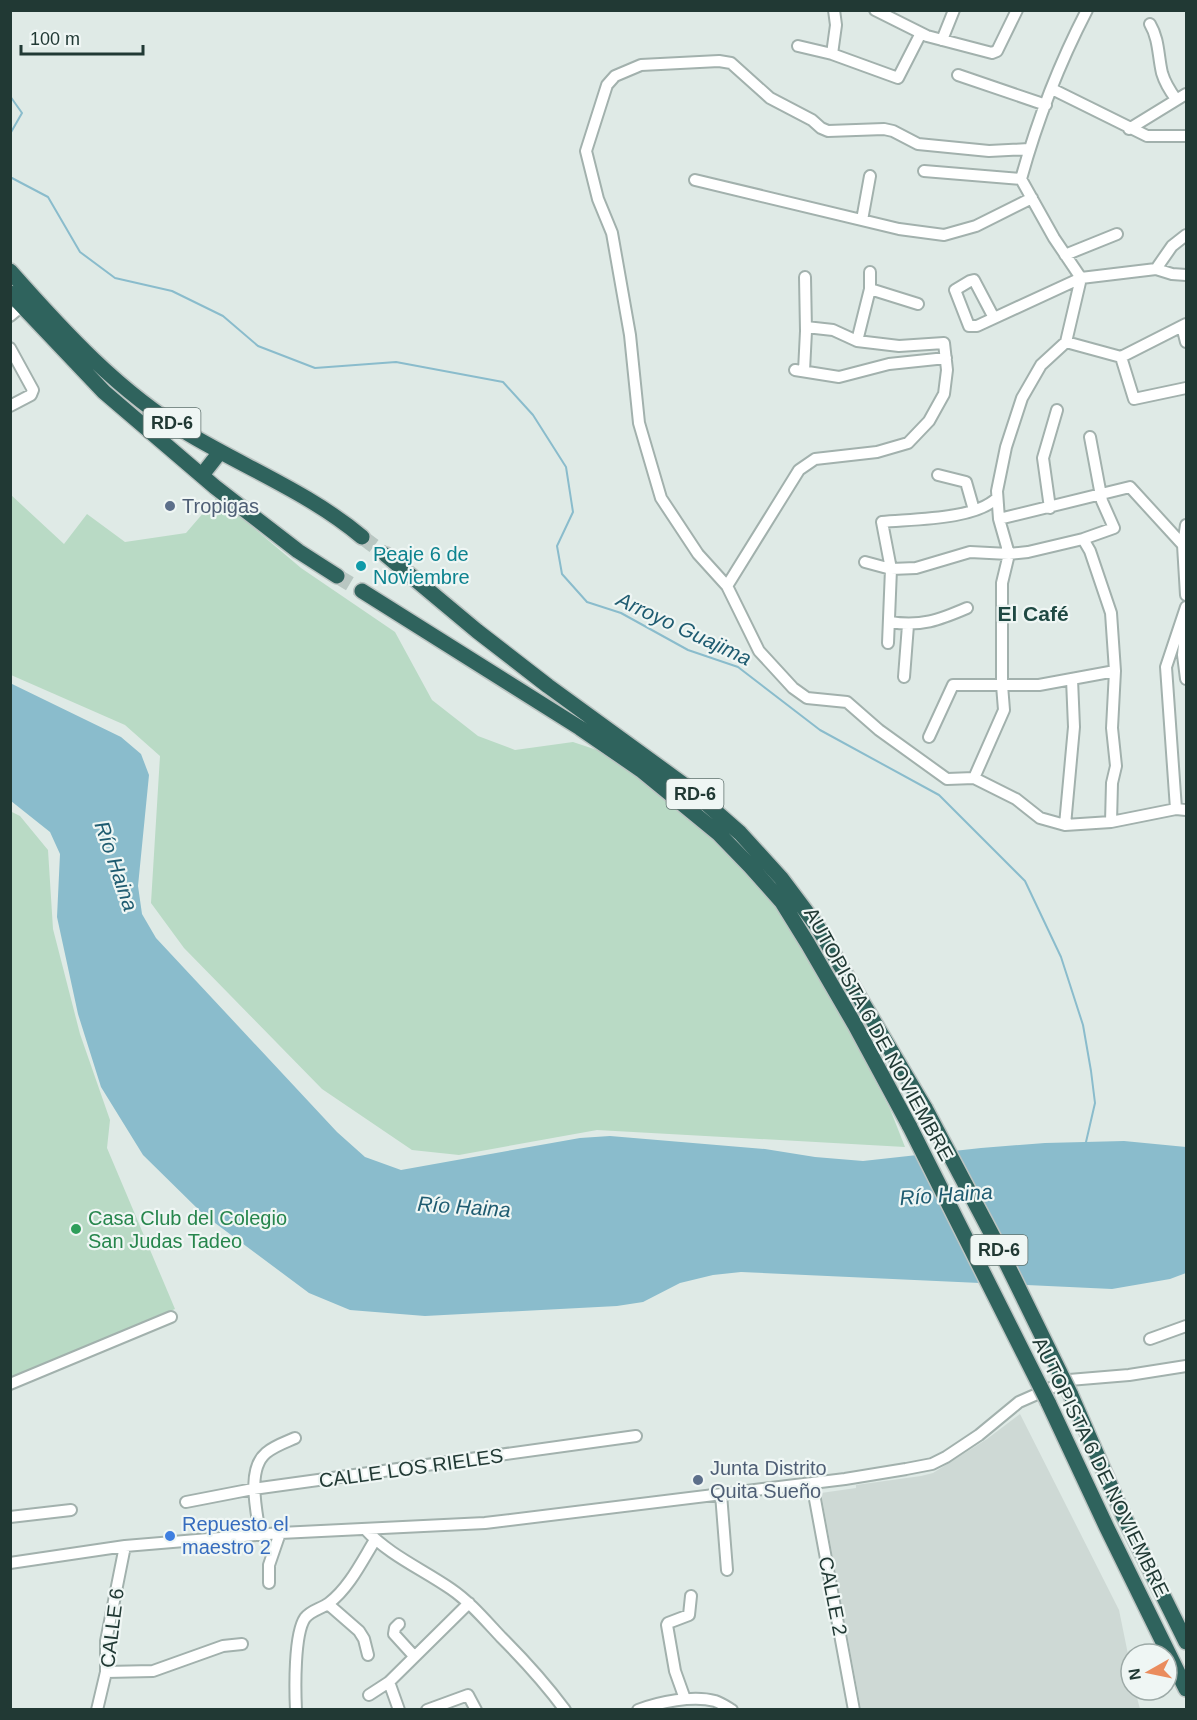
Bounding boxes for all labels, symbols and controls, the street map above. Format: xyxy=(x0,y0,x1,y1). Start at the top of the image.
scale bar xyxy=(21,18,142,56)
text: 100 m xyxy=(30,29,80,49)
road number: RD-6 xyxy=(144,408,201,438)
place label: Tropigas xyxy=(182,495,259,517)
marker: Tropigas xyxy=(163,499,177,513)
place label: Peaje 6 de Noviembre xyxy=(373,543,470,588)
marker: Peaje 6 de Noviembre xyxy=(354,559,368,573)
water label: Arroyo Guajima xyxy=(611,586,755,670)
district label: El Café xyxy=(997,602,1069,625)
road number: RD-6 xyxy=(666,779,724,809)
water label: Río Haina xyxy=(90,818,143,914)
street label: AUTOPISTA 6 DE NOVIEMBRE xyxy=(800,904,958,1164)
water label: Río Haina xyxy=(899,1180,993,1209)
water label: Río Haina xyxy=(417,1192,511,1221)
place label: Casa Club del Colegio San Judas Tadeo xyxy=(88,1207,287,1252)
marker: Casa Club del Colegio San Judas Tadeo xyxy=(69,1222,83,1236)
road number: RD-6 xyxy=(970,1235,1028,1265)
street label: AUTOPISTA 6 DE NOVIEMBRE xyxy=(1028,1334,1174,1600)
street label: CALLE LOS RIELES xyxy=(318,1444,504,1492)
place label: Junta Distrito Quita Sueño xyxy=(710,1457,827,1502)
marker: Junta Distrito Quita Sueño xyxy=(691,1473,705,1487)
place label: Repuesto el maestro 2 xyxy=(182,1513,289,1558)
marker: Repuesto el maestro 2 xyxy=(163,1529,177,1543)
street label: CALLE 2 xyxy=(815,1555,851,1637)
street label: CALLE 6 xyxy=(96,1587,128,1669)
north arrow xyxy=(1119,1642,1179,1702)
text: N xyxy=(1125,1667,1144,1681)

